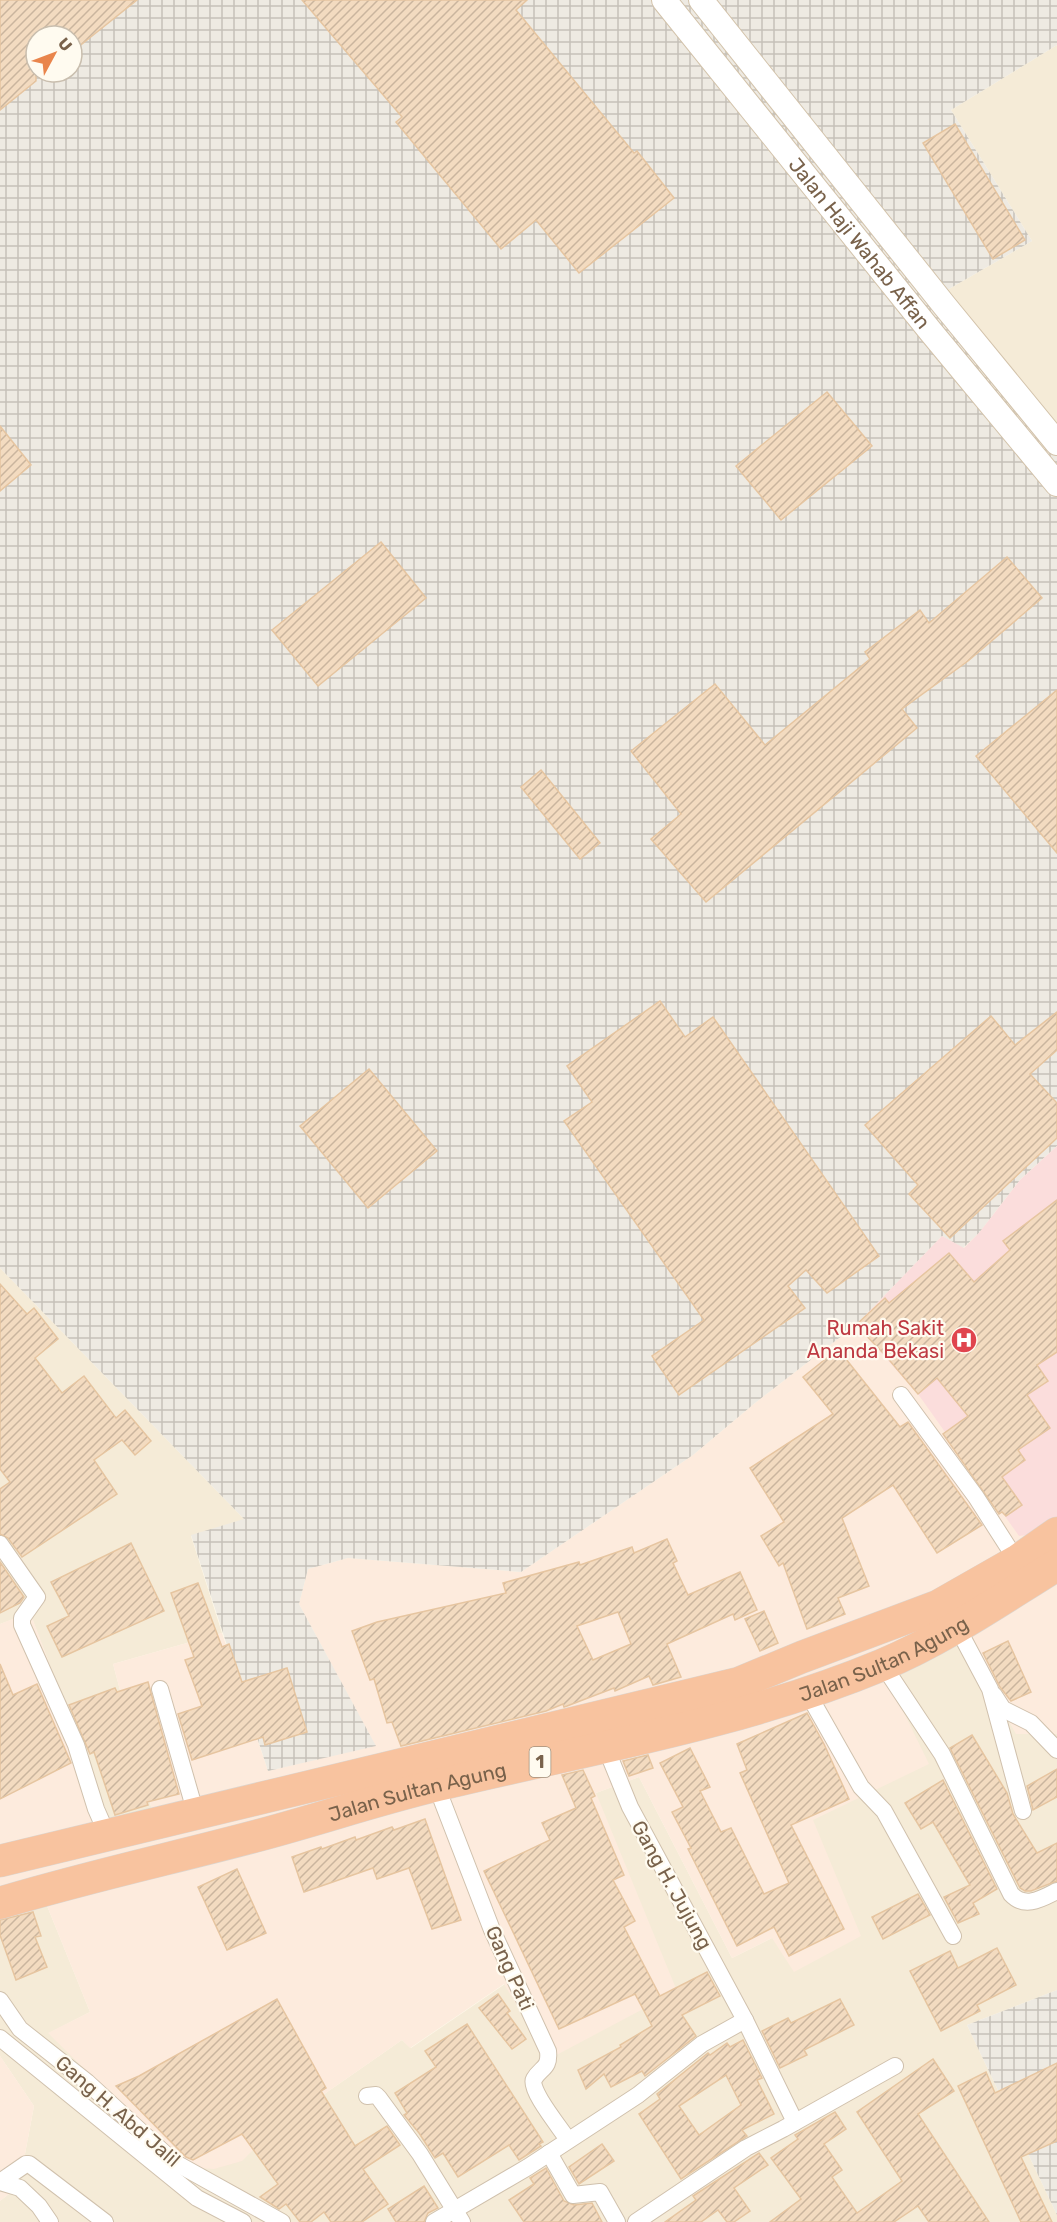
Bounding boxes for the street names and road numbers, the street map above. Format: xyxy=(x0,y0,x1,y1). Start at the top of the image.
street label: Jalan Haji Wahab Affan xyxy=(784,153,936,334)
street label: Jalan Sultan Agung xyxy=(796,1611,973,1707)
road number: 1 xyxy=(530,1747,550,1777)
street label: Jalan Sultan Agung xyxy=(326,1758,508,1827)
street label: Gang H. Jujung xyxy=(627,1816,717,1954)
street label: Gang Pati xyxy=(481,1922,539,2014)
street label: Gang H. Abd Jalil xyxy=(51,2050,185,2172)

